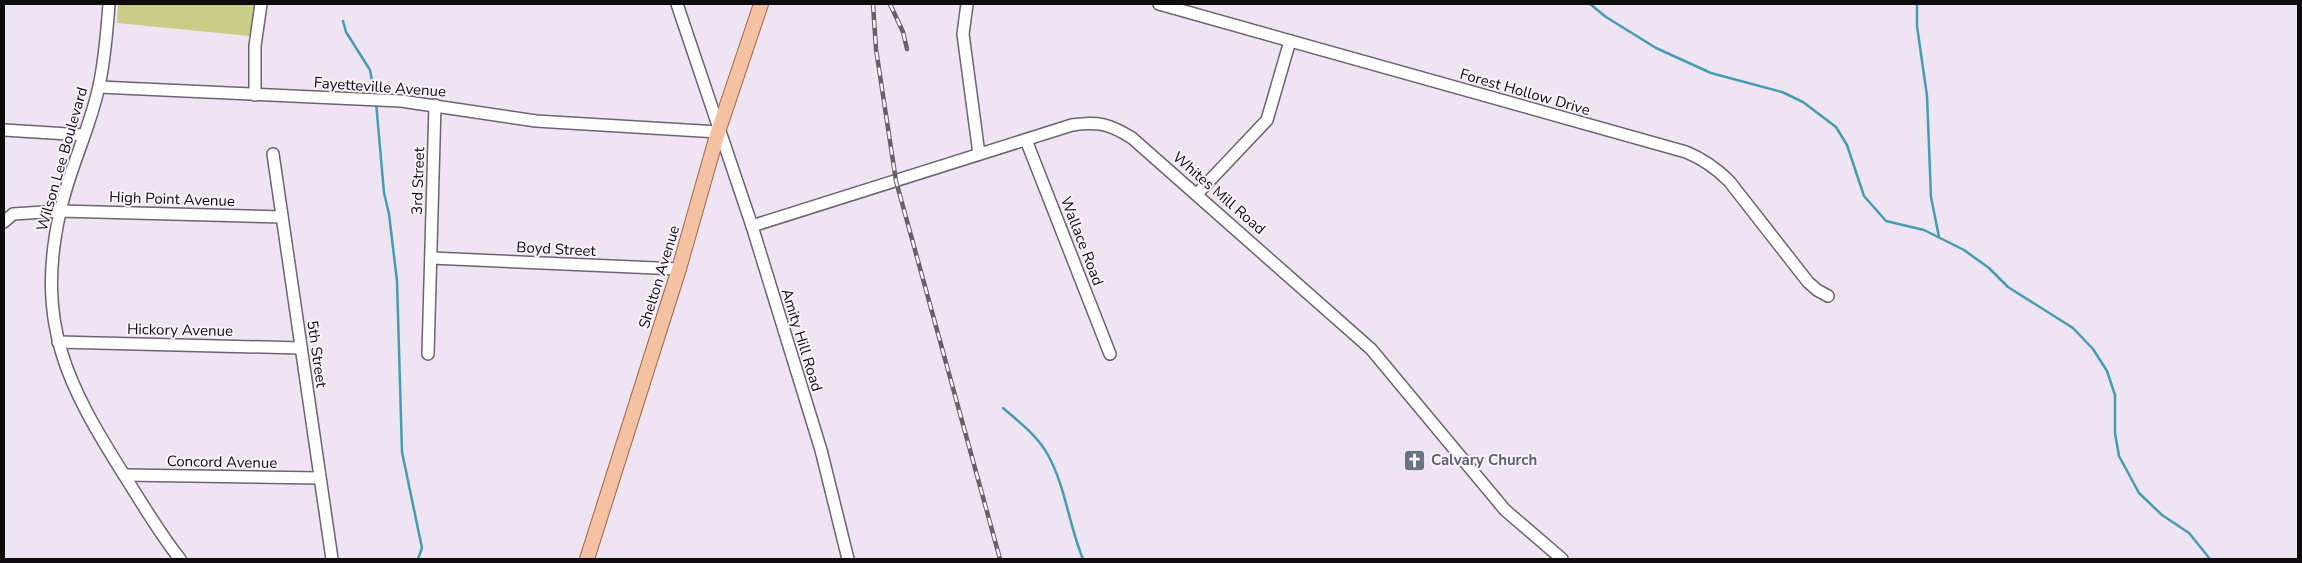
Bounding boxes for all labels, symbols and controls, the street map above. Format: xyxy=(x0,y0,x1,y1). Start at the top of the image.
street label: Forest Hollow Drive xyxy=(1458,64,1592,120)
street label: Fayetteville Avenue xyxy=(313,72,447,102)
street label: Wilson Lee Boulevard xyxy=(32,85,92,233)
street label: 3rd Street xyxy=(407,146,429,215)
street label: Whites Mill Road xyxy=(1168,147,1270,239)
street label: High Point Avenue xyxy=(109,187,235,211)
street label: Wallace Road xyxy=(1056,194,1108,288)
street label: Shelton Avenue xyxy=(634,223,684,331)
street label: Boyd Street xyxy=(516,237,597,261)
street label: Amity Hill Road xyxy=(777,286,827,394)
street label: Hickory Avenue xyxy=(127,319,233,341)
street label: 5th Street xyxy=(302,319,332,390)
church icon: Calvary Church xyxy=(1403,448,1427,472)
place label: Calvary Church xyxy=(1431,450,1537,470)
street label: Concord Avenue xyxy=(167,451,277,473)

